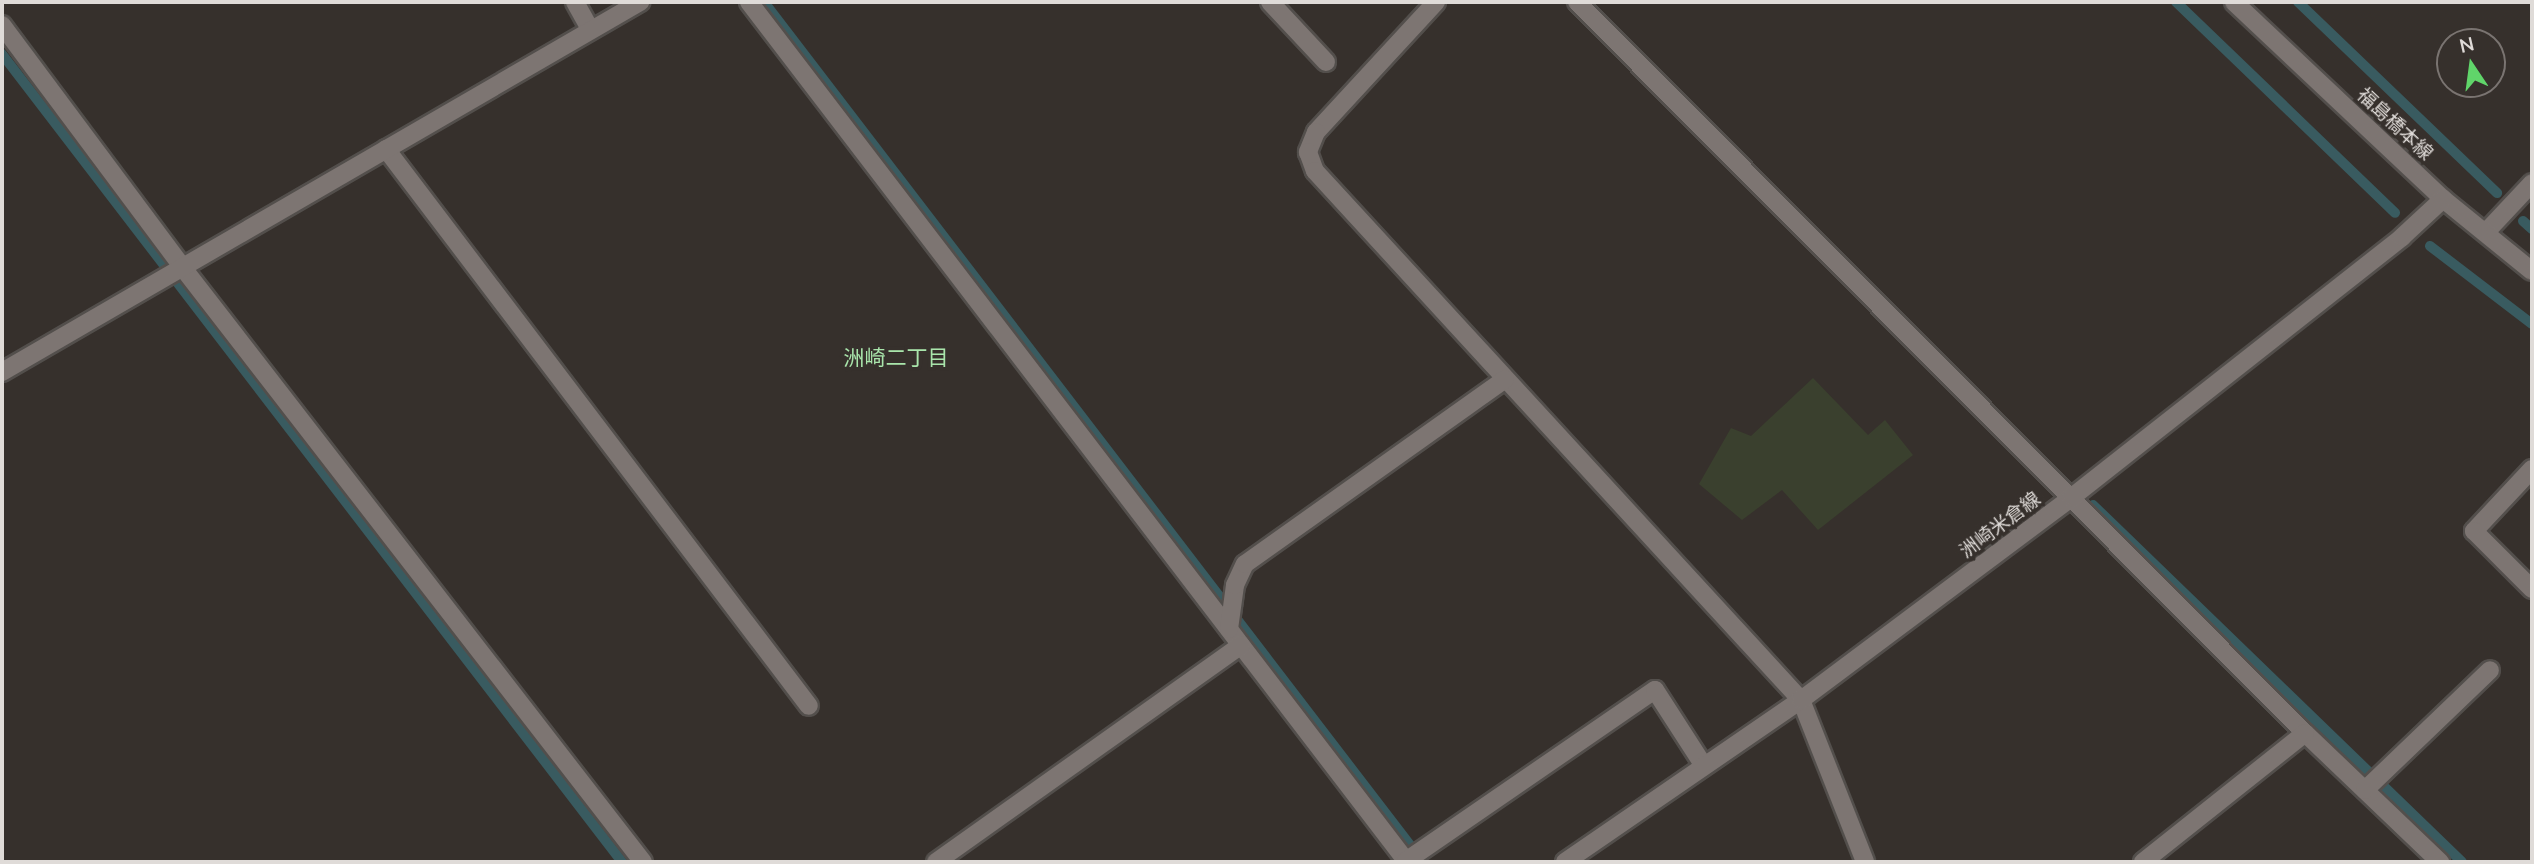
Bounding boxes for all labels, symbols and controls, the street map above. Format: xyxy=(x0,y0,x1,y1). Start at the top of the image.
north arrow xyxy=(2436,28,2506,98)
text: N xyxy=(2457,31,2476,58)
street label: 福島橋本線 xyxy=(2352,83,2438,165)
district label: 洲崎二丁目 xyxy=(844,344,948,370)
street label: 洲崎米倉線 xyxy=(1955,487,2045,563)

